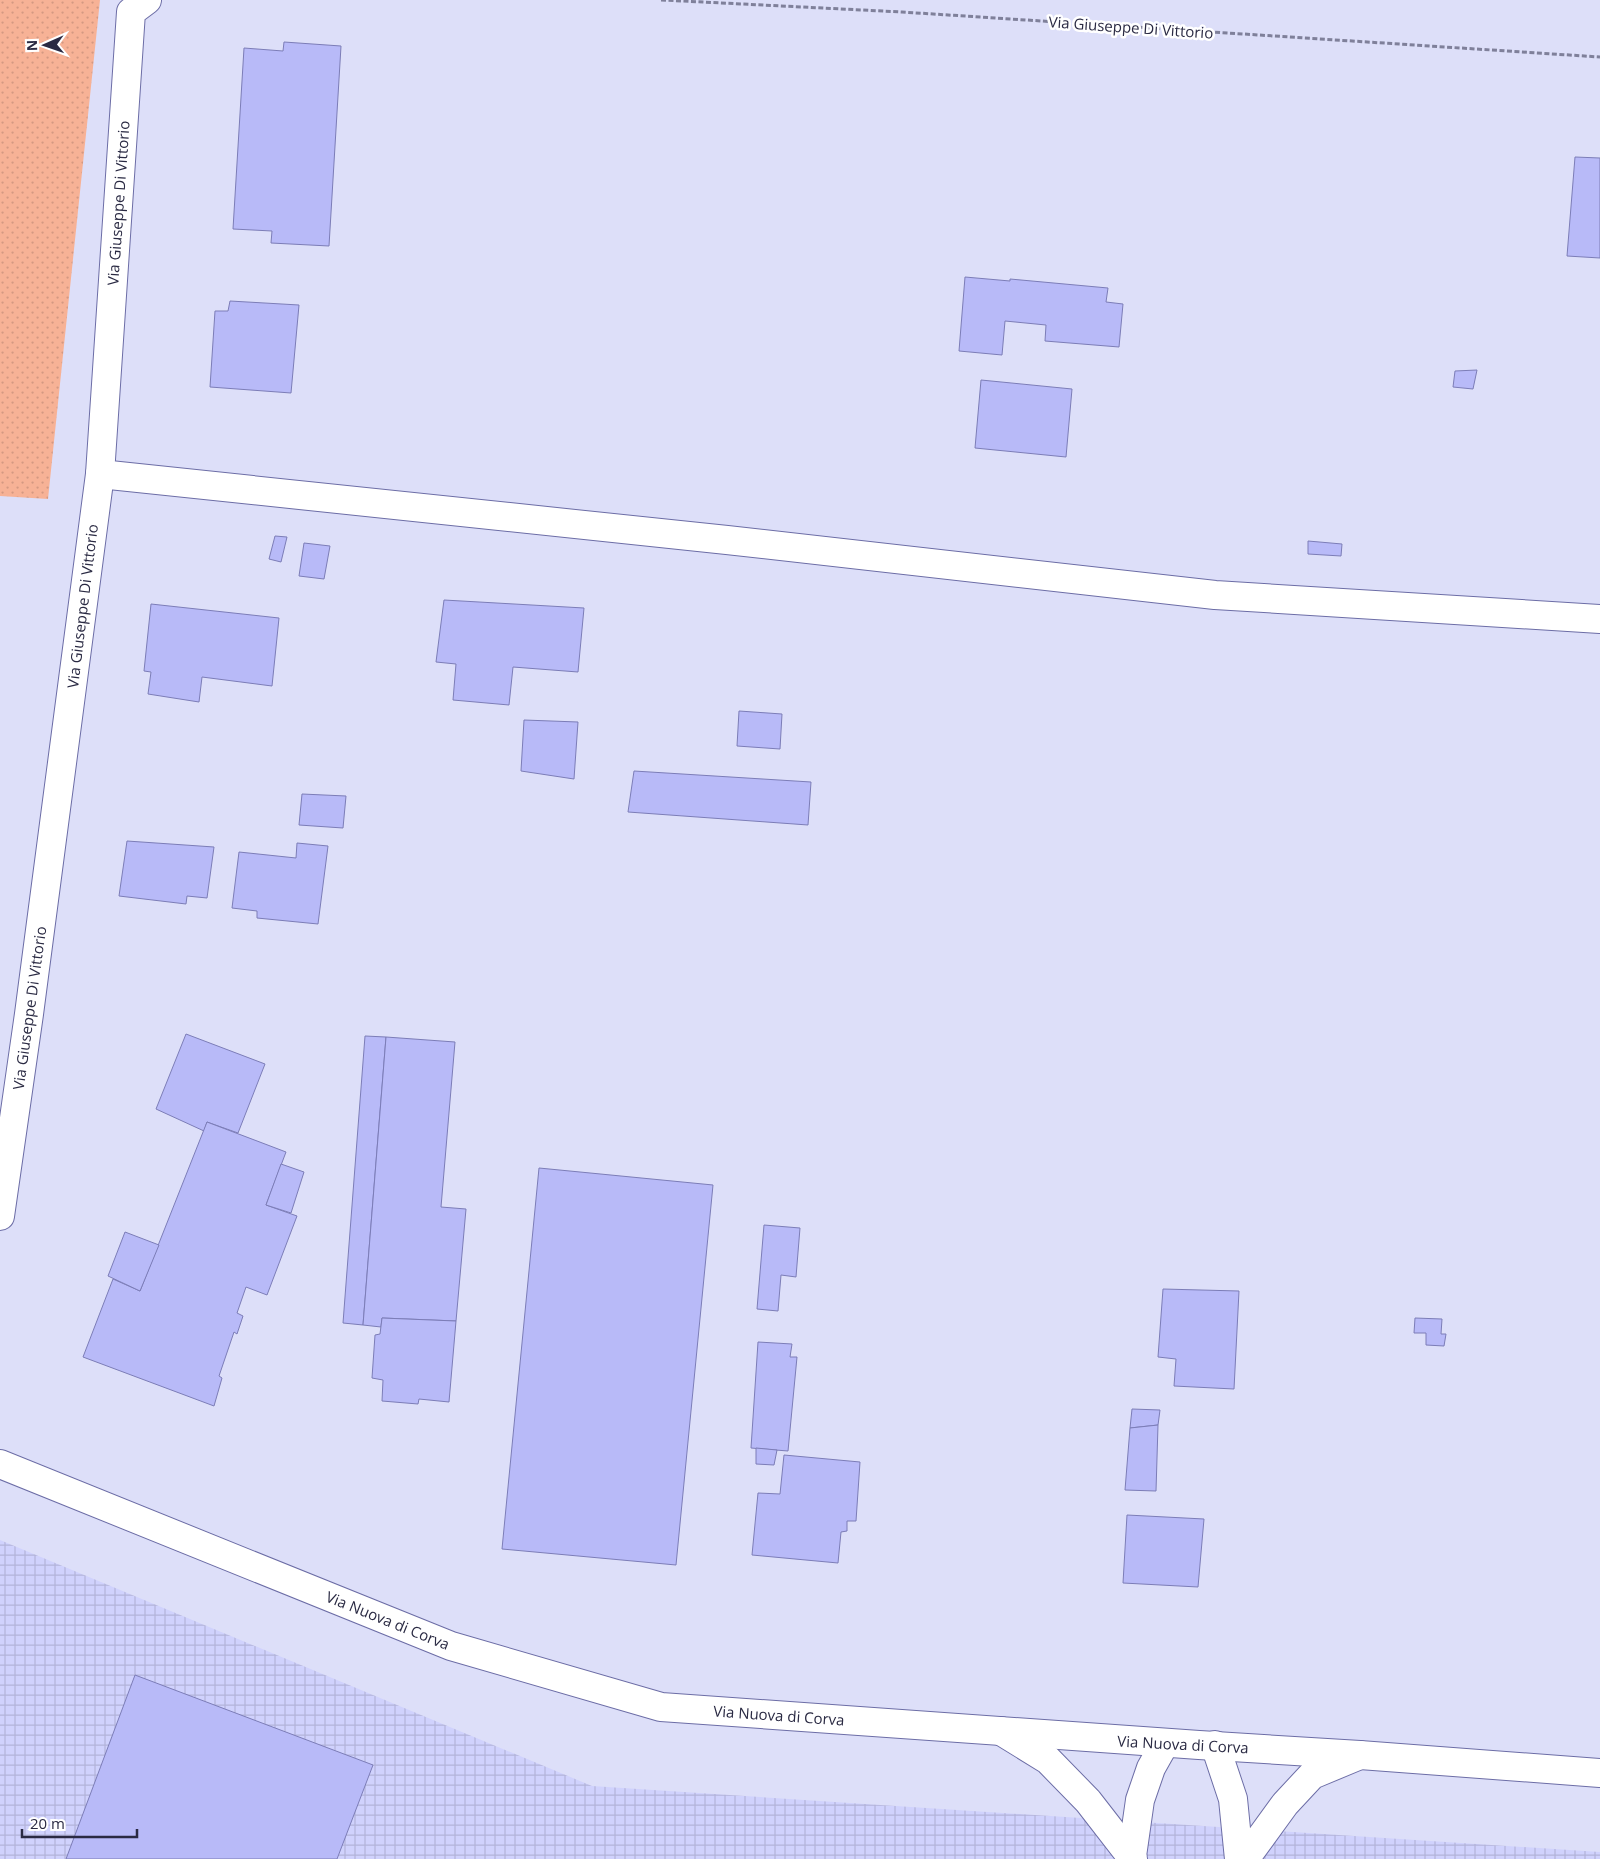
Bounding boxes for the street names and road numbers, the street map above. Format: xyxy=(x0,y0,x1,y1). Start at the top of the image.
street label: Via Giuseppe Di Vittorio xyxy=(1048,11,1214,43)
street label: Via Giuseppe Di Vittorio xyxy=(102,120,134,286)
street label: Via Giuseppe Di Vittorio xyxy=(62,523,102,689)
street label: Via Giuseppe Di Vittorio xyxy=(8,925,50,1091)
street label: Via Nuova di Corva xyxy=(323,1586,453,1654)
street label: Via Nuova di Corva xyxy=(713,1700,845,1730)
street label: Via Nuova di Corva xyxy=(1117,1731,1249,1757)

